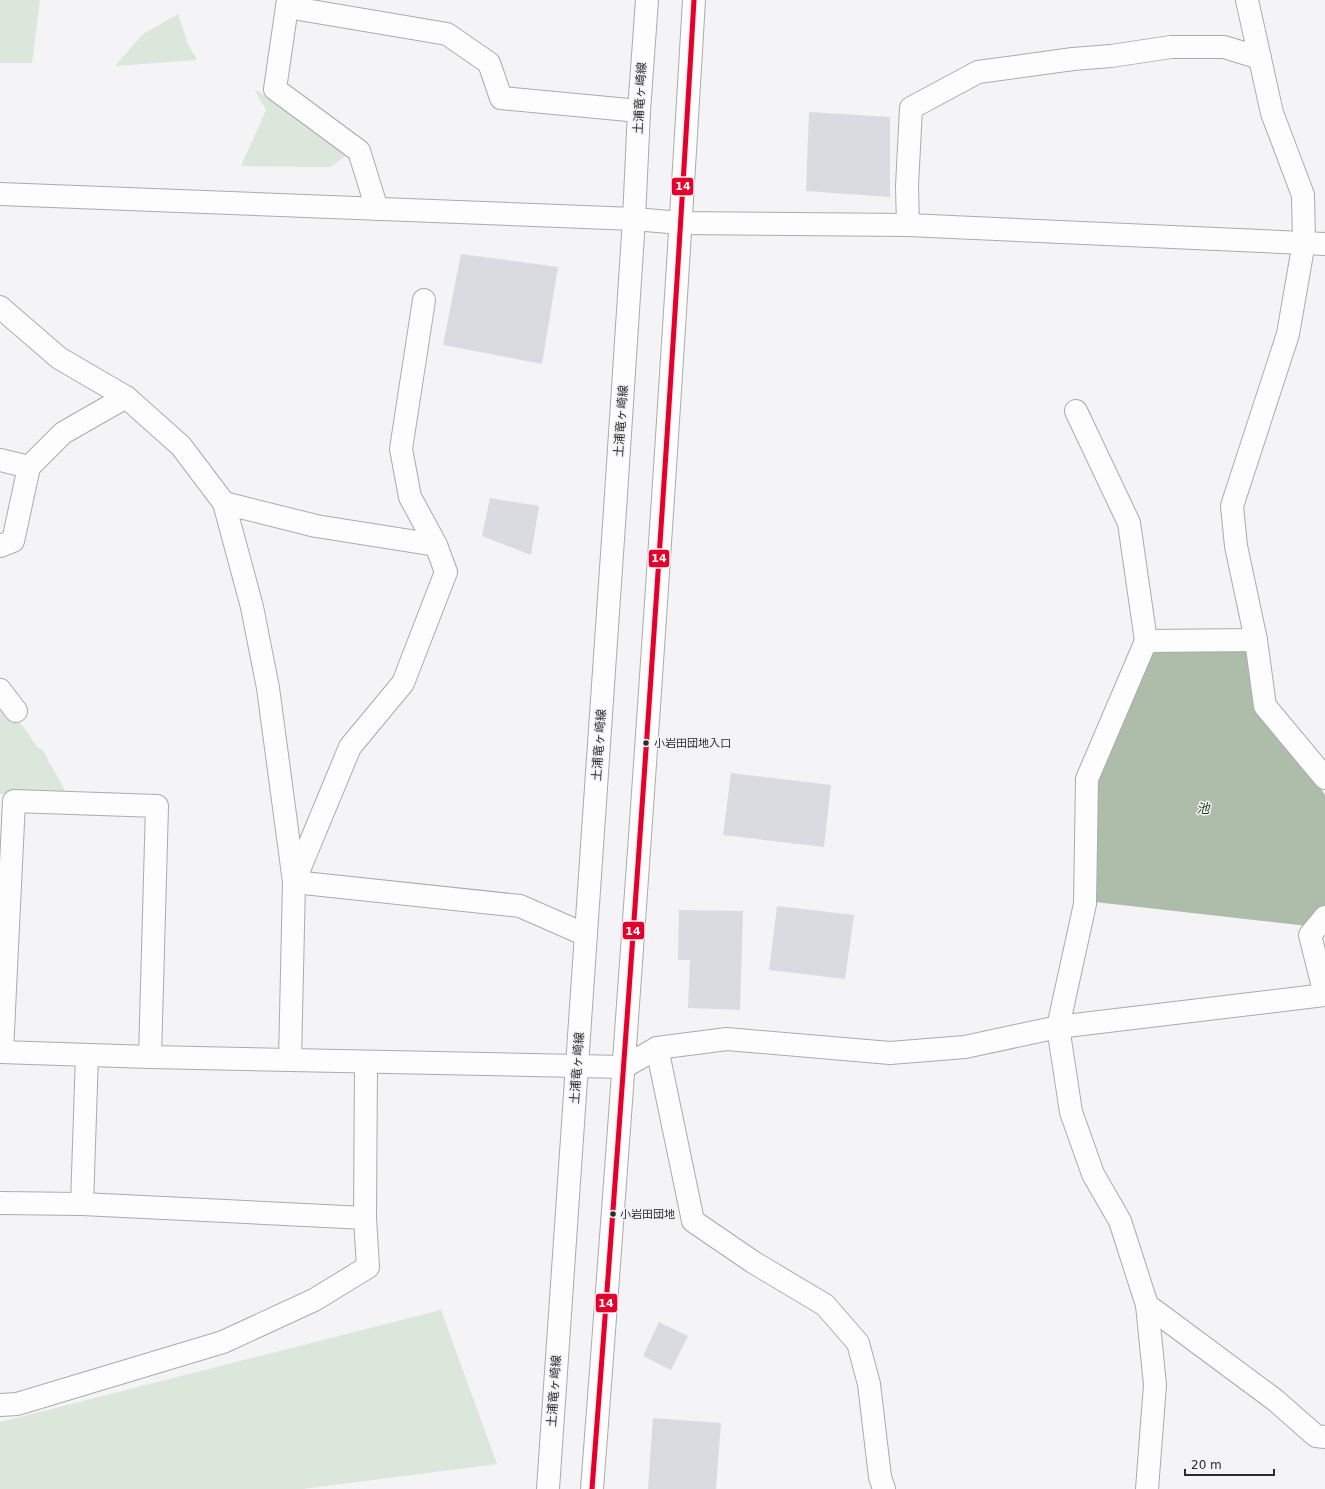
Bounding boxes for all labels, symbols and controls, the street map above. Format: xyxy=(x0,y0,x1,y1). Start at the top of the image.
street label: 土浦竜ヶ崎線 xyxy=(631,62,649,134)
line badge: 14 xyxy=(671,177,694,196)
text: 14 xyxy=(675,180,691,193)
street label: 土浦竜ヶ崎線 xyxy=(612,385,630,457)
line badge: 14 xyxy=(648,549,670,568)
text: 14 xyxy=(651,552,667,565)
street label: 土浦竜ヶ崎線 xyxy=(590,709,608,781)
place label: 小岩田団地入口 xyxy=(654,737,731,750)
marker: 小岩田団地入口 xyxy=(641,738,651,748)
water label: 池 xyxy=(1196,801,1211,816)
line badge: 14 xyxy=(622,921,645,940)
text: 14 xyxy=(625,925,641,938)
street label: 土浦竜ヶ崎線 xyxy=(568,1032,586,1104)
place label: 小岩田団地 xyxy=(620,1208,675,1221)
marker: 小岩田団地 xyxy=(608,1209,618,1219)
line badge: 14 xyxy=(595,1293,618,1313)
text: 14 xyxy=(598,1297,614,1310)
street label: 土浦竜ヶ崎線 xyxy=(545,1355,563,1427)
scale bar xyxy=(1185,1451,1274,1477)
text: 20 m xyxy=(1191,1458,1222,1472)

